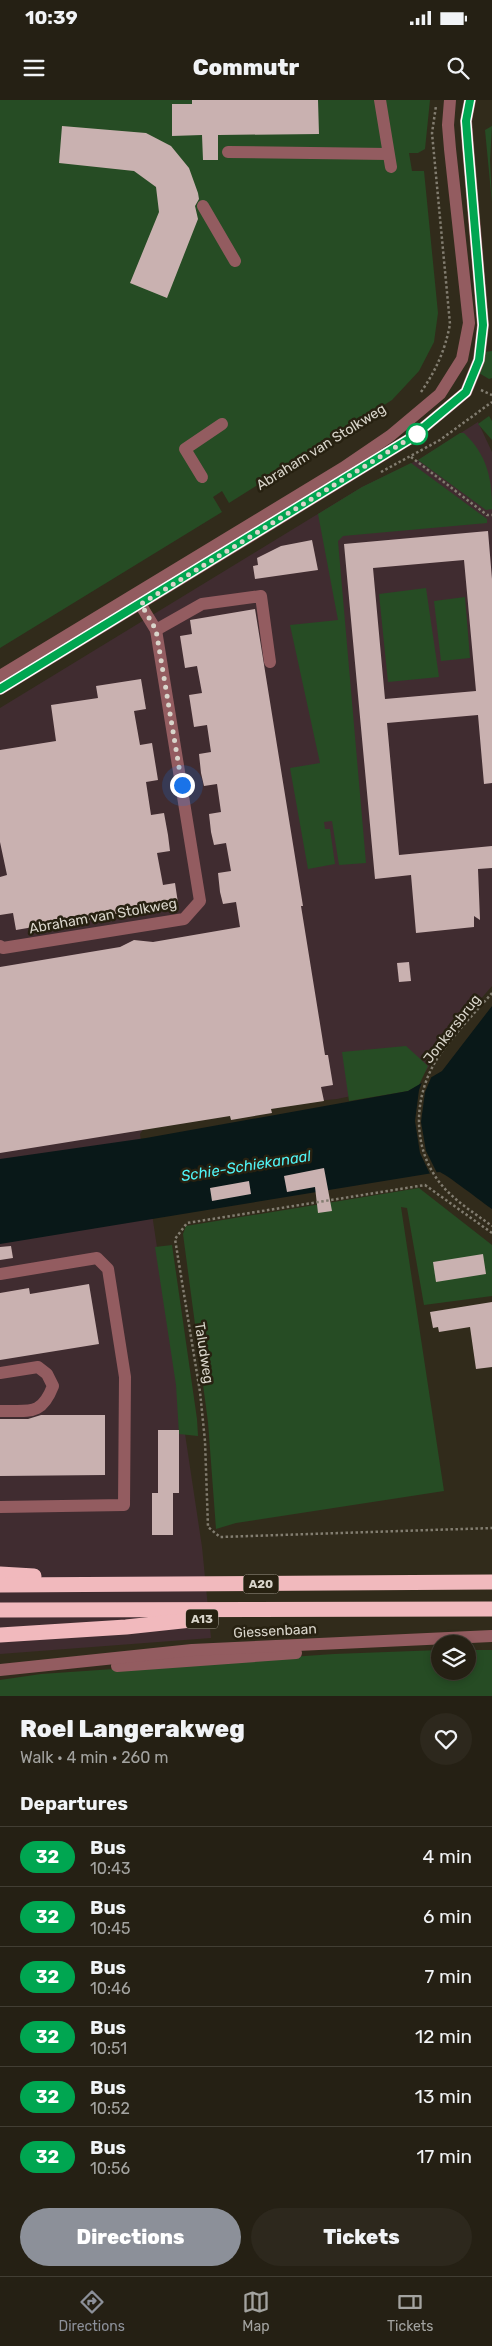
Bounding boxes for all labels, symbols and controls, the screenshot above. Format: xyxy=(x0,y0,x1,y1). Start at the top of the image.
text: 10:39 xyxy=(25,6,78,29)
icon: menu xyxy=(20,54,48,82)
text: Commutr xyxy=(193,54,299,81)
icon: search xyxy=(444,54,472,82)
street label: Abraham van Stolkweg xyxy=(253,400,389,494)
unlabelled marker xyxy=(406,423,428,445)
your location xyxy=(170,773,195,798)
street label: Abraham van Stolkweg xyxy=(28,895,178,937)
street label: Jonkersbrug xyxy=(420,991,484,1067)
water label: Schie-Schiekanaal xyxy=(180,1147,313,1185)
street label: Taludweg xyxy=(191,1321,217,1385)
road number: A20 xyxy=(244,1575,278,1594)
road number: A13 xyxy=(186,1610,218,1628)
street label: Giessenbaan xyxy=(233,1620,317,1642)
map controls xyxy=(431,1635,476,1680)
button: layers xyxy=(431,1635,476,1680)
button: heart xyxy=(420,1713,472,1765)
text: Roel Langerakweg xyxy=(20,1715,245,1743)
text: Walk · 4 min · 260 m xyxy=(20,1748,169,1767)
text: Departures xyxy=(20,1792,128,1815)
text: Bus xyxy=(90,1836,126,1859)
text: 4 min xyxy=(423,1845,472,1868)
text: 32 xyxy=(36,1846,59,1868)
text: 10:43 xyxy=(90,1859,131,1878)
text: Bus xyxy=(90,1896,126,1919)
text: 6 min xyxy=(423,1905,472,1928)
text: 32 xyxy=(36,1906,59,1928)
text: 10:45 xyxy=(90,1919,131,1938)
text: Bus xyxy=(90,1956,126,1979)
text: 7 min xyxy=(425,1965,472,1988)
text: 32 xyxy=(36,1966,59,1988)
text: 10:46 xyxy=(90,1979,131,1998)
text: Bus xyxy=(90,2016,126,2039)
text: 12 min xyxy=(415,2025,472,2048)
text: 32 xyxy=(36,2026,59,2048)
text: 10:51 xyxy=(90,2039,127,2058)
text: Bus xyxy=(90,2076,126,2099)
text: 13 min xyxy=(415,2085,472,2108)
text: 32 xyxy=(36,2086,59,2108)
text: 10:52 xyxy=(90,2099,130,2118)
text: Bus xyxy=(90,2136,126,2159)
text: 17 min xyxy=(416,2145,472,2168)
text: 32 xyxy=(36,2146,59,2168)
text: 10:56 xyxy=(90,2159,130,2178)
button: Directions xyxy=(20,2208,241,2266)
button: Tickets xyxy=(251,2208,472,2266)
tab: Directions xyxy=(59,2288,125,2335)
tab: Map xyxy=(242,2288,270,2335)
tab: Tickets xyxy=(387,2288,433,2335)

